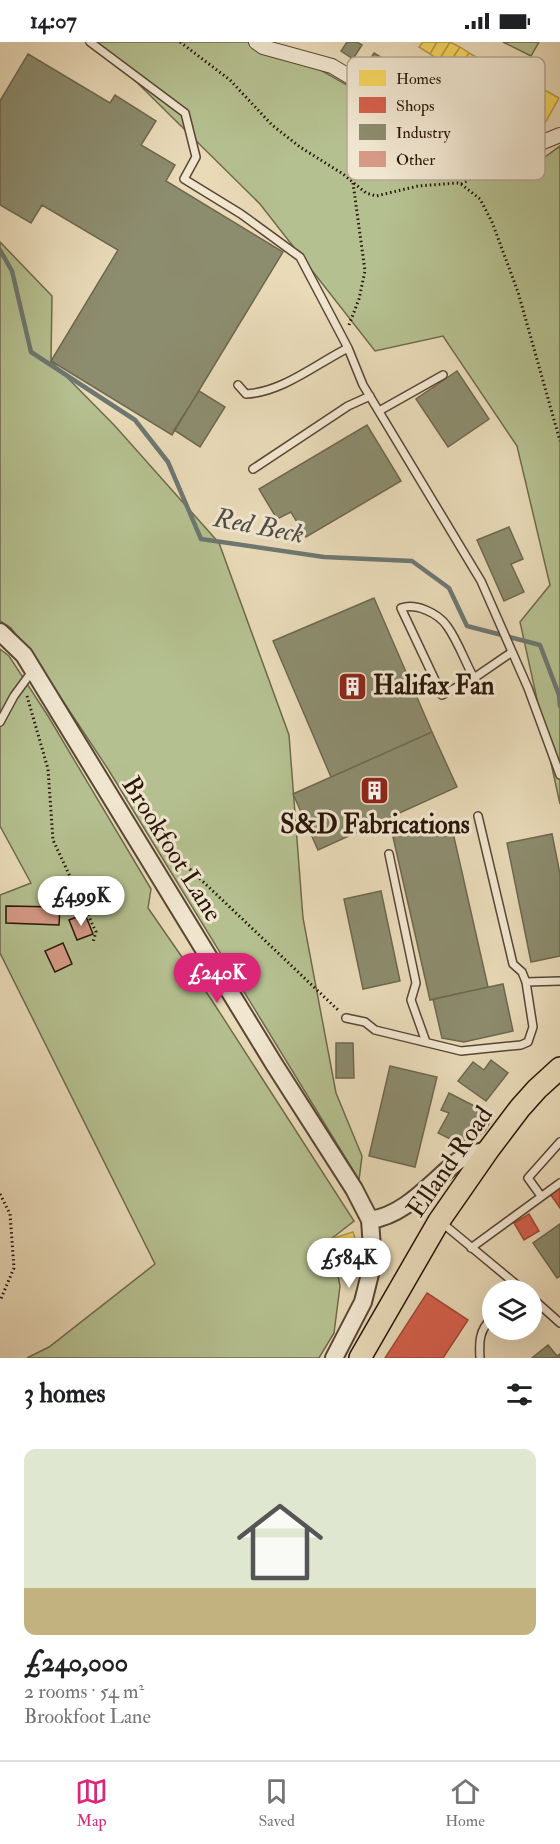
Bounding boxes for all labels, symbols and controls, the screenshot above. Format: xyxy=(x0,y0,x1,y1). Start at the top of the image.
text: 14:07 xyxy=(30,7,77,35)
legend xyxy=(347,57,545,180)
text: Homes xyxy=(396,69,441,89)
text: Shops xyxy=(396,96,435,117)
text: Industry xyxy=(396,123,451,143)
text: Other xyxy=(396,150,435,170)
water label: Red Beck xyxy=(210,501,307,551)
building icon: Halifax Fan xyxy=(336,670,368,702)
place label: Halifax Fan xyxy=(373,670,495,702)
street label: Brookfoot Lane xyxy=(115,771,229,927)
building icon: S&D Fabrications xyxy=(359,775,391,807)
place label: S&D Fabrications xyxy=(280,809,470,841)
pin: £499K xyxy=(39,876,123,927)
text: £499K xyxy=(52,883,110,908)
pin: £240K xyxy=(175,953,259,1004)
text: £240K xyxy=(188,960,246,985)
street label: Elland Road xyxy=(400,1100,500,1224)
pin: £584K xyxy=(307,1238,391,1289)
text: £584K xyxy=(321,1245,377,1270)
map controls xyxy=(482,1280,542,1340)
button: layers xyxy=(482,1280,542,1340)
text: 3 homes xyxy=(24,1378,105,1410)
icon: filters xyxy=(503,1378,536,1411)
icon: home xyxy=(226,1488,334,1596)
text: £240,000 xyxy=(24,1647,128,1679)
text: 2 rooms · 54 m² xyxy=(24,1679,144,1704)
text: Brookfoot Lane xyxy=(24,1704,151,1729)
tab: Map xyxy=(75,1775,108,1831)
tab: Saved xyxy=(258,1775,295,1831)
tab: Home xyxy=(445,1775,485,1831)

